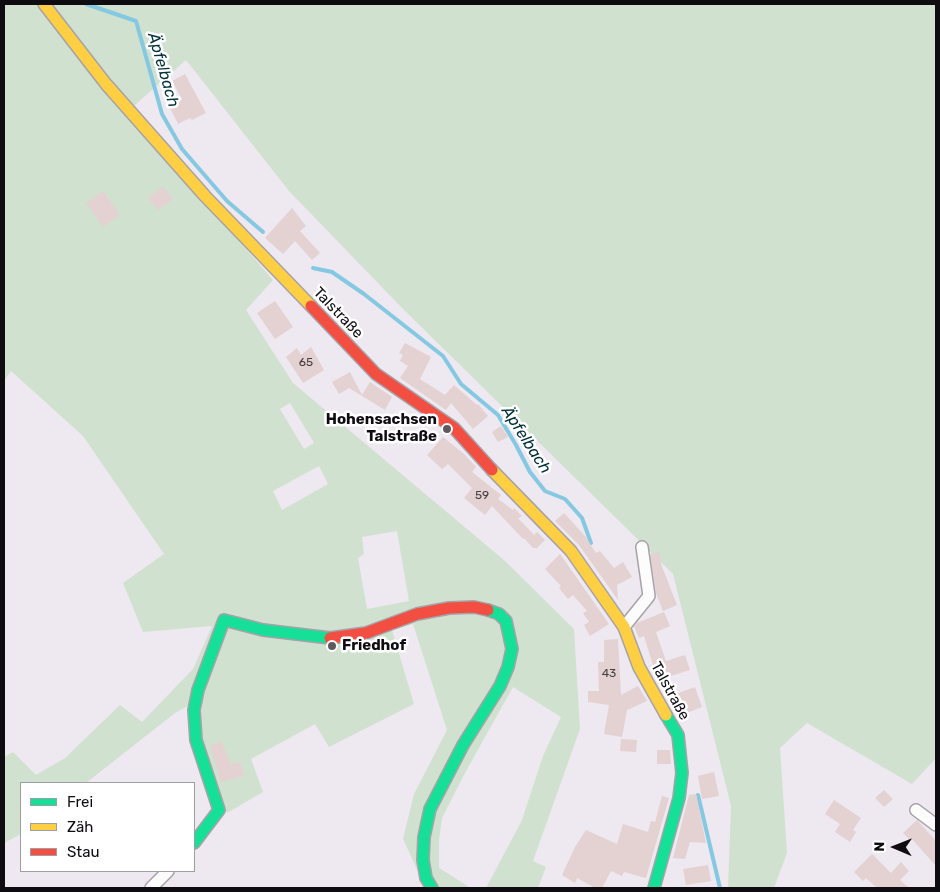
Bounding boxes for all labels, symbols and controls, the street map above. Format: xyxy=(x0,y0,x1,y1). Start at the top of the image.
water label: Äpfelbach xyxy=(143,31,183,109)
street label: Talstraße xyxy=(309,284,367,342)
house number: 65 xyxy=(299,356,313,370)
water label: Äpfelbach xyxy=(497,403,555,477)
place label: Hohensachsen Talstraße xyxy=(326,411,437,446)
marker: Hohensachsen Talstraße xyxy=(441,423,453,435)
house number: 59 xyxy=(475,489,489,503)
place label: Friedhof xyxy=(342,637,406,655)
marker: Friedhof xyxy=(326,640,338,652)
street label: Talstraße xyxy=(647,659,693,723)
house number: 43 xyxy=(602,667,616,681)
legend xyxy=(20,782,195,872)
text: Frei xyxy=(67,793,93,811)
text: Zäh xyxy=(67,818,93,836)
north arrow xyxy=(870,822,920,872)
text: N xyxy=(871,842,888,852)
text: Stau xyxy=(67,843,100,861)

